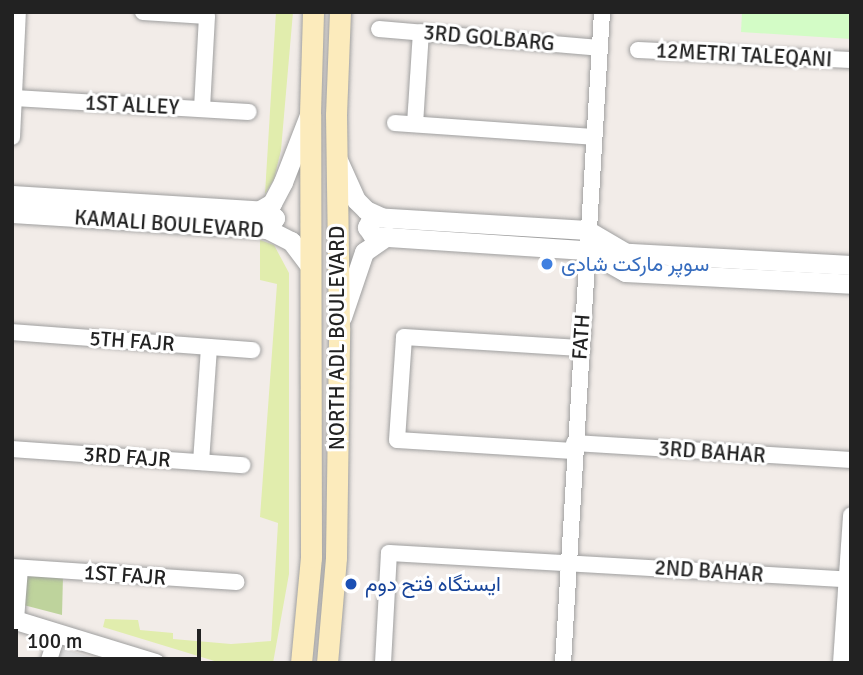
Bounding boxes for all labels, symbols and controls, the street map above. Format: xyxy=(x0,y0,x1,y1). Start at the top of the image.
street label: 3RD GOLBARG xyxy=(422,20,556,56)
street label: 12METRI TALEQANI xyxy=(655,38,833,72)
street label: 1ST ALLEY xyxy=(84,90,180,120)
street label: KAMALI BOULEVARD xyxy=(73,205,265,243)
street label: NORTH ADL BOULEVARD xyxy=(324,226,350,450)
place label: سوپر مارکت شادی xyxy=(561,251,709,277)
marker: سوپر مارکت شادی xyxy=(539,256,555,272)
street label: FATH xyxy=(567,313,595,361)
street label: 5TH FAJR xyxy=(89,325,175,357)
street label: 3RD BAHAR xyxy=(658,436,766,468)
street label: 3RD FAJR xyxy=(83,441,171,473)
street label: 2ND BAHAR xyxy=(654,555,764,587)
street label: 1ST FAJR xyxy=(83,560,167,590)
place label: ایستگاه فتح دوم xyxy=(365,571,501,597)
marker: ایستگاه فتح دوم xyxy=(343,576,359,592)
scale bar xyxy=(18,616,205,660)
text: 100 m xyxy=(27,628,82,654)

